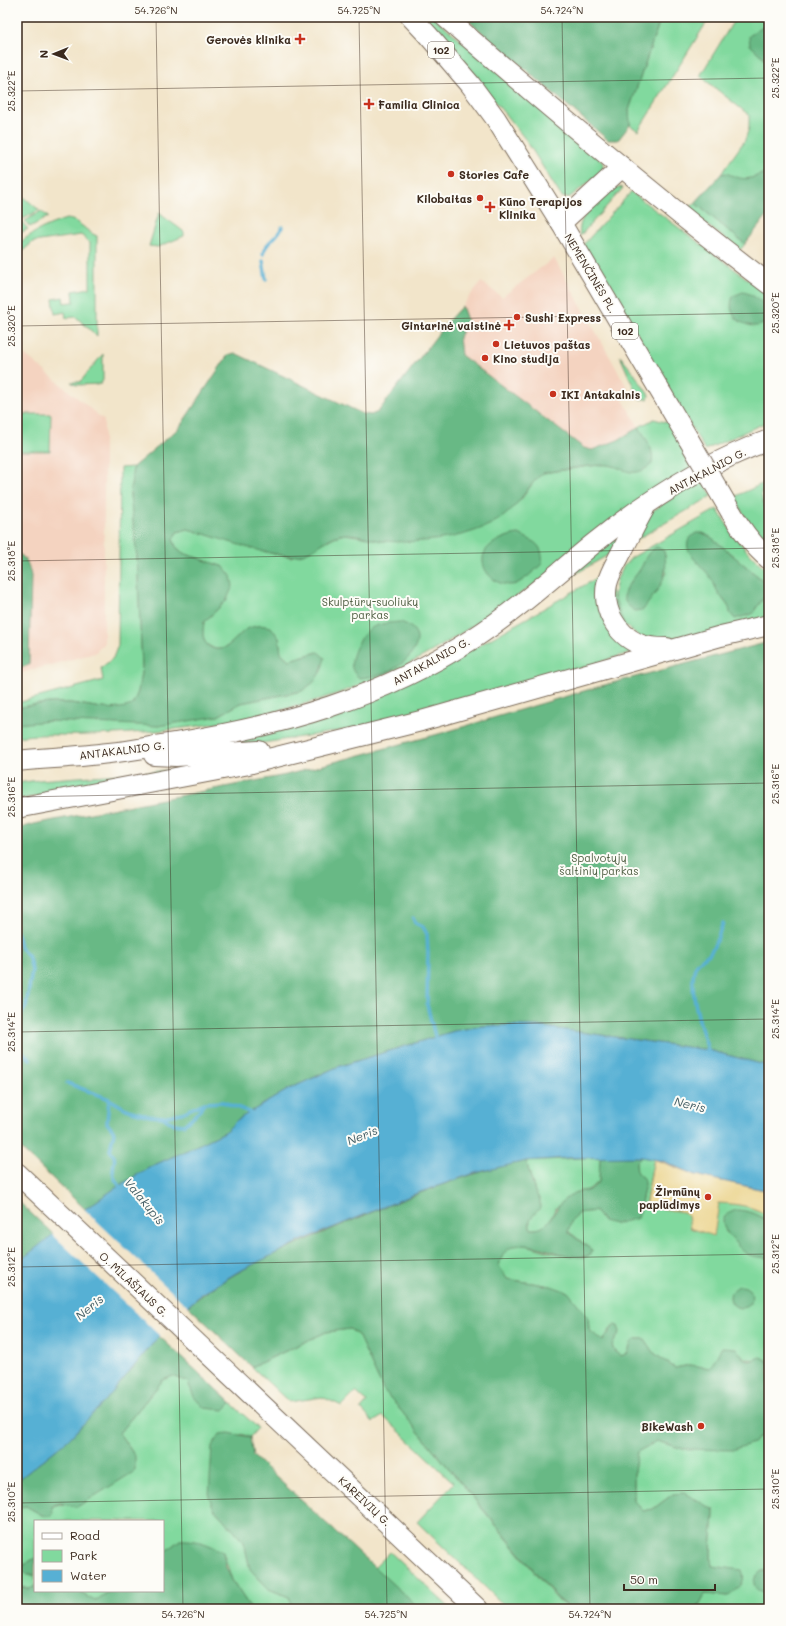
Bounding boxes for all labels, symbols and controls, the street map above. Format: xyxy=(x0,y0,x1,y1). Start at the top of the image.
text: 54.726°N xyxy=(134,3,178,17)
text: 54.725°N xyxy=(338,3,380,17)
text: 54.724°N xyxy=(541,3,583,17)
place label: Gerovės klinika xyxy=(206,32,291,47)
marker: Gerovės klinika xyxy=(294,33,306,45)
north arrow xyxy=(34,34,74,74)
road number: 102 xyxy=(428,42,454,58)
text: N xyxy=(36,50,51,58)
text: 25.322°E xyxy=(768,57,782,98)
text: 25.322°E xyxy=(4,70,18,111)
place label: Familia Clinica xyxy=(378,97,460,112)
marker: Familia Clinica xyxy=(363,98,375,110)
place label: Stories Cafe xyxy=(459,167,530,182)
marker: Stories Cafe xyxy=(446,169,456,179)
place label: Kilobaitas xyxy=(417,191,472,206)
marker: Kilobaitas xyxy=(475,193,485,203)
place label: Kūno Terapijos Klinika xyxy=(499,194,582,222)
marker: Kūno Terapijos Klinika xyxy=(484,201,496,213)
street label: NEMENČINĖS PL. xyxy=(561,230,621,316)
text: 25.320°E xyxy=(768,292,782,334)
text: 25.320°E xyxy=(4,305,18,347)
place label: Sushi Express xyxy=(525,310,601,325)
marker: Sushi Express xyxy=(512,312,522,322)
place label: Gintarinė vaistinė xyxy=(401,318,501,333)
marker: Gintarinė vaistinė xyxy=(504,320,514,330)
road number: 102 xyxy=(612,323,638,339)
place label: Lietuvos paštas xyxy=(504,337,591,352)
marker: Lietuvos paštas xyxy=(491,339,501,349)
place label: Kino studija xyxy=(493,351,559,366)
marker: Kino studija xyxy=(480,353,490,363)
place label: IKI Antakalnis xyxy=(561,387,641,402)
marker: IKI Antakalnis xyxy=(548,389,558,399)
street label: ANTAKALNIO G. xyxy=(665,444,749,498)
text: 25.318°E xyxy=(768,528,782,568)
text: 25.318°E xyxy=(4,541,18,581)
park label: Skulptūrų-suoliukų parkas xyxy=(322,594,418,622)
street label: ANTAKALNIO G. xyxy=(390,634,472,688)
street label: ANTAKALNIO G. xyxy=(78,737,166,763)
text: 25.316°E xyxy=(768,764,782,804)
text: 25.316°E xyxy=(4,777,18,817)
park label: Spalvotųjų šaltinių parkas xyxy=(559,850,639,878)
text: 25.314°E xyxy=(768,999,782,1039)
text: 25.314°E xyxy=(4,1012,18,1052)
water label: Neris xyxy=(673,1093,707,1115)
water label: Neris xyxy=(344,1122,380,1148)
water label: Valakupis xyxy=(121,1174,169,1228)
place label: Žirmūnų paplūdimys xyxy=(639,1184,700,1212)
marker: Žirmūnų paplūdimys xyxy=(703,1192,713,1202)
text: 25.312°E xyxy=(768,1234,782,1274)
text: 25.312°E xyxy=(4,1247,18,1287)
street label: O. MILAŠIAUS G. xyxy=(96,1248,172,1320)
water label: Neris xyxy=(72,1291,106,1323)
place label: BikeWash xyxy=(641,1419,693,1434)
marker: BikeWash xyxy=(696,1421,706,1431)
text: 25.310°E xyxy=(768,1469,782,1509)
street label: KAREIVIŲ G. xyxy=(336,1473,394,1529)
text: 25.310°E xyxy=(4,1482,18,1522)
legend xyxy=(34,1520,164,1592)
text: Road xyxy=(70,1527,100,1543)
text: Park xyxy=(70,1547,97,1563)
scale bar xyxy=(624,1566,715,1592)
text: Water xyxy=(70,1567,107,1583)
text: 50 m xyxy=(630,1571,658,1587)
text: 54.726°N xyxy=(161,1607,205,1621)
text: 54.725°N xyxy=(365,1607,407,1621)
text: 54.724°N xyxy=(569,1607,611,1621)

